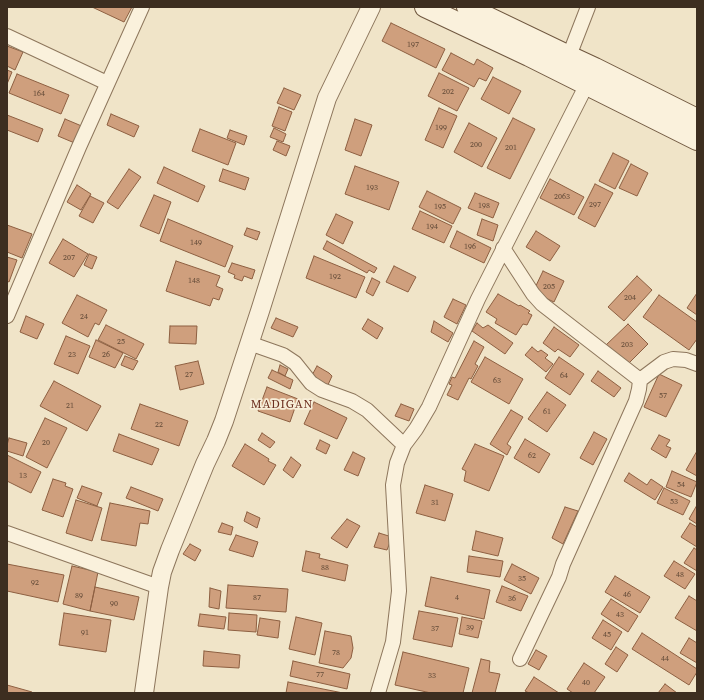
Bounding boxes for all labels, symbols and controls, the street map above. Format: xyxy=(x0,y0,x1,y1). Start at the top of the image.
house number: 197 xyxy=(407,40,419,50)
house number: 202 xyxy=(442,87,454,97)
house number: 164 xyxy=(33,89,45,99)
house number: 199 xyxy=(435,123,447,133)
house number: 200 xyxy=(470,140,482,150)
house number: 201 xyxy=(505,143,517,153)
house number: 193 xyxy=(366,183,378,193)
house number: 2063 xyxy=(554,192,570,202)
house number: 297 xyxy=(589,200,601,210)
house number: 198 xyxy=(478,201,490,211)
house number: 195 xyxy=(434,202,446,212)
house number: 194 xyxy=(426,222,438,232)
house number: 149 xyxy=(190,238,202,248)
house number: 196 xyxy=(464,242,476,252)
house number: 207 xyxy=(63,253,75,263)
house number: 192 xyxy=(329,272,341,282)
house number: 148 xyxy=(188,276,200,286)
house number: 205 xyxy=(543,282,555,292)
house number: 204 xyxy=(624,293,636,303)
house number: 24 xyxy=(80,312,88,322)
house number: 25 xyxy=(117,337,125,347)
house number: 203 xyxy=(621,340,633,350)
house number: 23 xyxy=(68,350,76,360)
house number: 26 xyxy=(102,350,110,360)
house number: 27 xyxy=(185,370,193,380)
house number: 64 xyxy=(560,371,568,381)
house number: 63 xyxy=(493,376,501,386)
house number: 57 xyxy=(659,391,667,401)
district label: MADIGAN xyxy=(251,398,313,412)
house number: 21 xyxy=(66,401,74,411)
house number: 61 xyxy=(543,407,551,417)
house number: 22 xyxy=(155,420,163,430)
house number: 20 xyxy=(42,438,50,448)
house number: 62 xyxy=(528,451,536,461)
house number: 13 xyxy=(19,471,27,481)
house number: 54 xyxy=(677,480,685,490)
house number: 53 xyxy=(670,497,678,507)
house number: 31 xyxy=(431,498,439,508)
house number: 88 xyxy=(321,563,329,573)
house number: 48 xyxy=(676,570,684,580)
house number: 35 xyxy=(518,574,526,584)
house number: 92 xyxy=(31,578,39,588)
house number: 46 xyxy=(623,590,631,600)
house number: 89 xyxy=(75,591,83,601)
house number: 87 xyxy=(253,593,261,603)
house number: 4 xyxy=(455,593,459,603)
house number: 36 xyxy=(508,594,516,604)
house number: 90 xyxy=(110,599,118,609)
house number: 43 xyxy=(616,610,624,620)
house number: 39 xyxy=(466,623,474,633)
house number: 37 xyxy=(431,624,439,634)
house number: 91 xyxy=(81,628,89,638)
house number: 45 xyxy=(603,630,611,640)
house number: 78 xyxy=(332,648,340,658)
house number: 44 xyxy=(661,654,669,664)
house number: 77 xyxy=(316,670,324,680)
house number: 33 xyxy=(428,671,436,681)
house number: 40 xyxy=(582,678,590,688)

